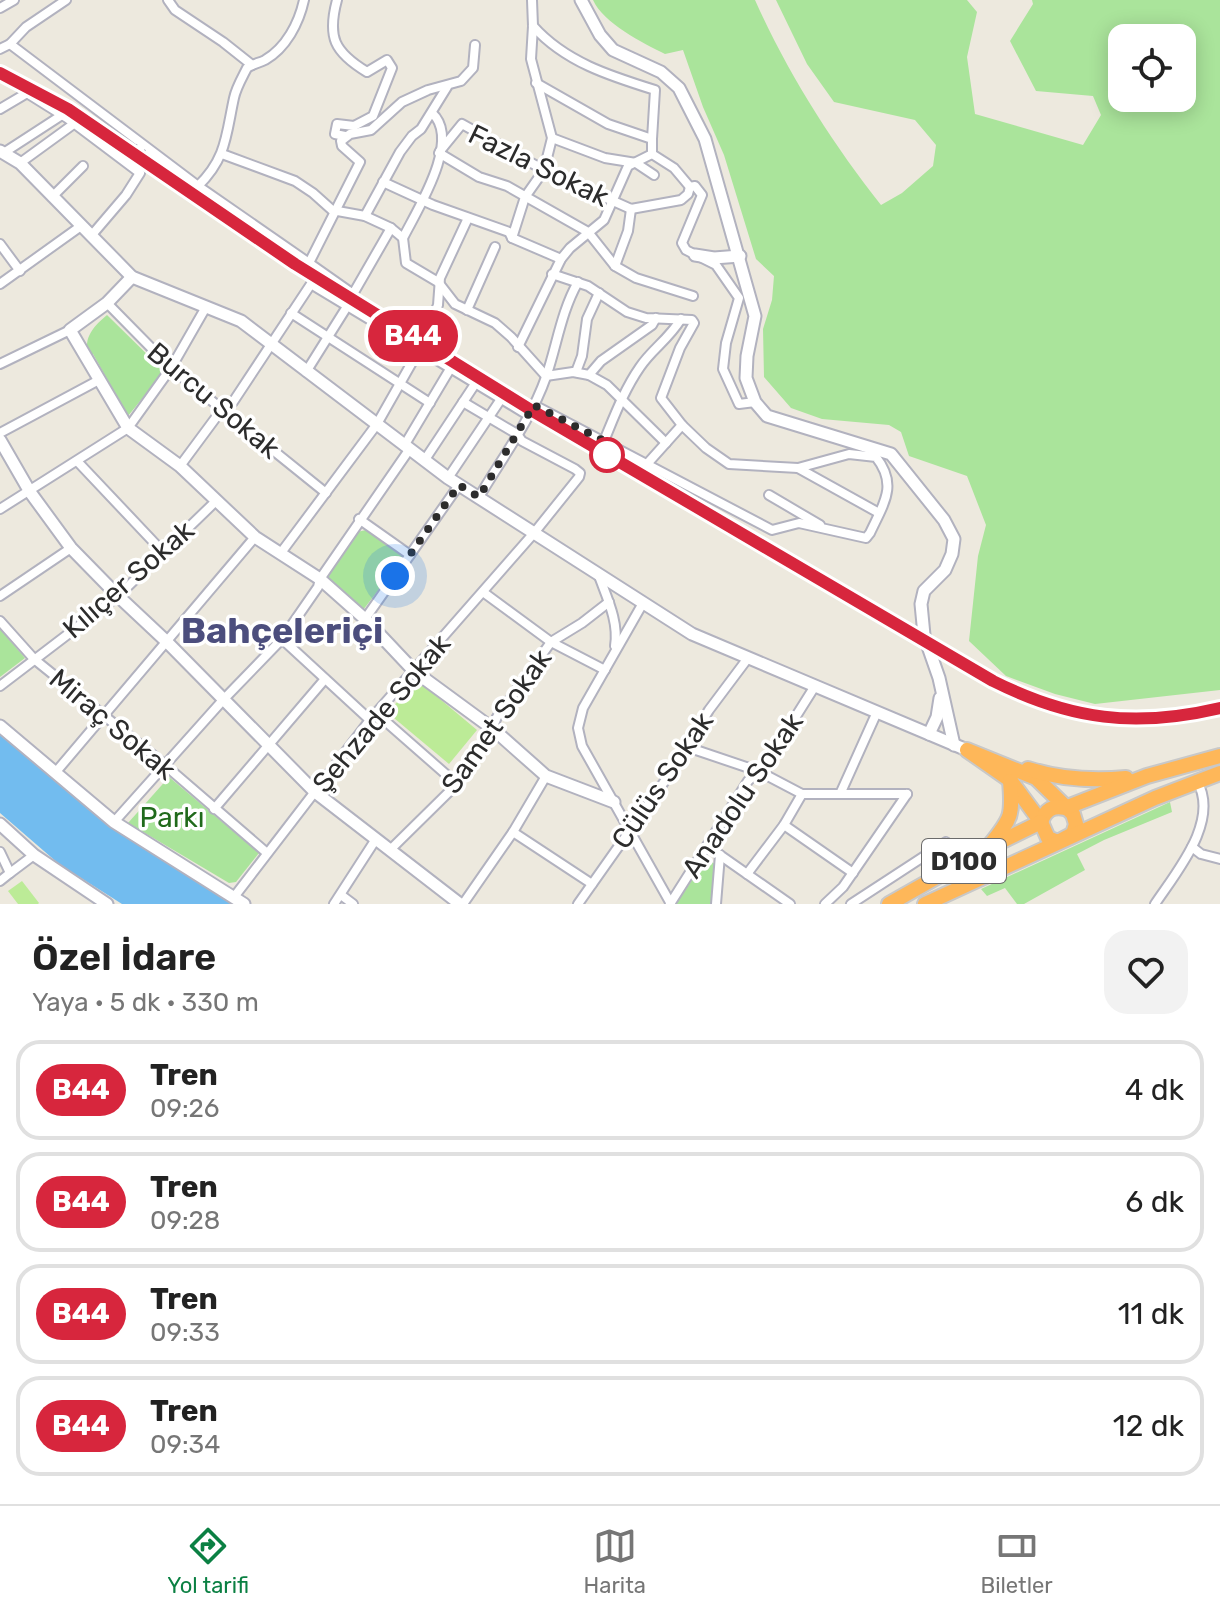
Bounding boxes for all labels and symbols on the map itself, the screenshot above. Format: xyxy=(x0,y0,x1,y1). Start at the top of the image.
street label: Fazla Sokak xyxy=(463,117,615,214)
line badge: B44 xyxy=(367,310,459,362)
street label: Burcu Sokak xyxy=(141,335,287,466)
unlabelled marker xyxy=(590,438,624,472)
street label: Kılıçer Sokak xyxy=(56,513,201,645)
your location xyxy=(375,556,415,596)
district label: Bahçeleriçi xyxy=(181,609,383,652)
street label: Şehzade Sokak xyxy=(306,627,458,799)
street label: Samet Sokak xyxy=(435,642,559,800)
street label: Miraç Sokak xyxy=(43,662,183,787)
street label: Cülüs Sokak xyxy=(605,705,721,855)
street label: Anadolu Sokak xyxy=(675,706,810,884)
park label: Parkı xyxy=(139,801,205,834)
road number: D100 xyxy=(922,839,1006,883)

